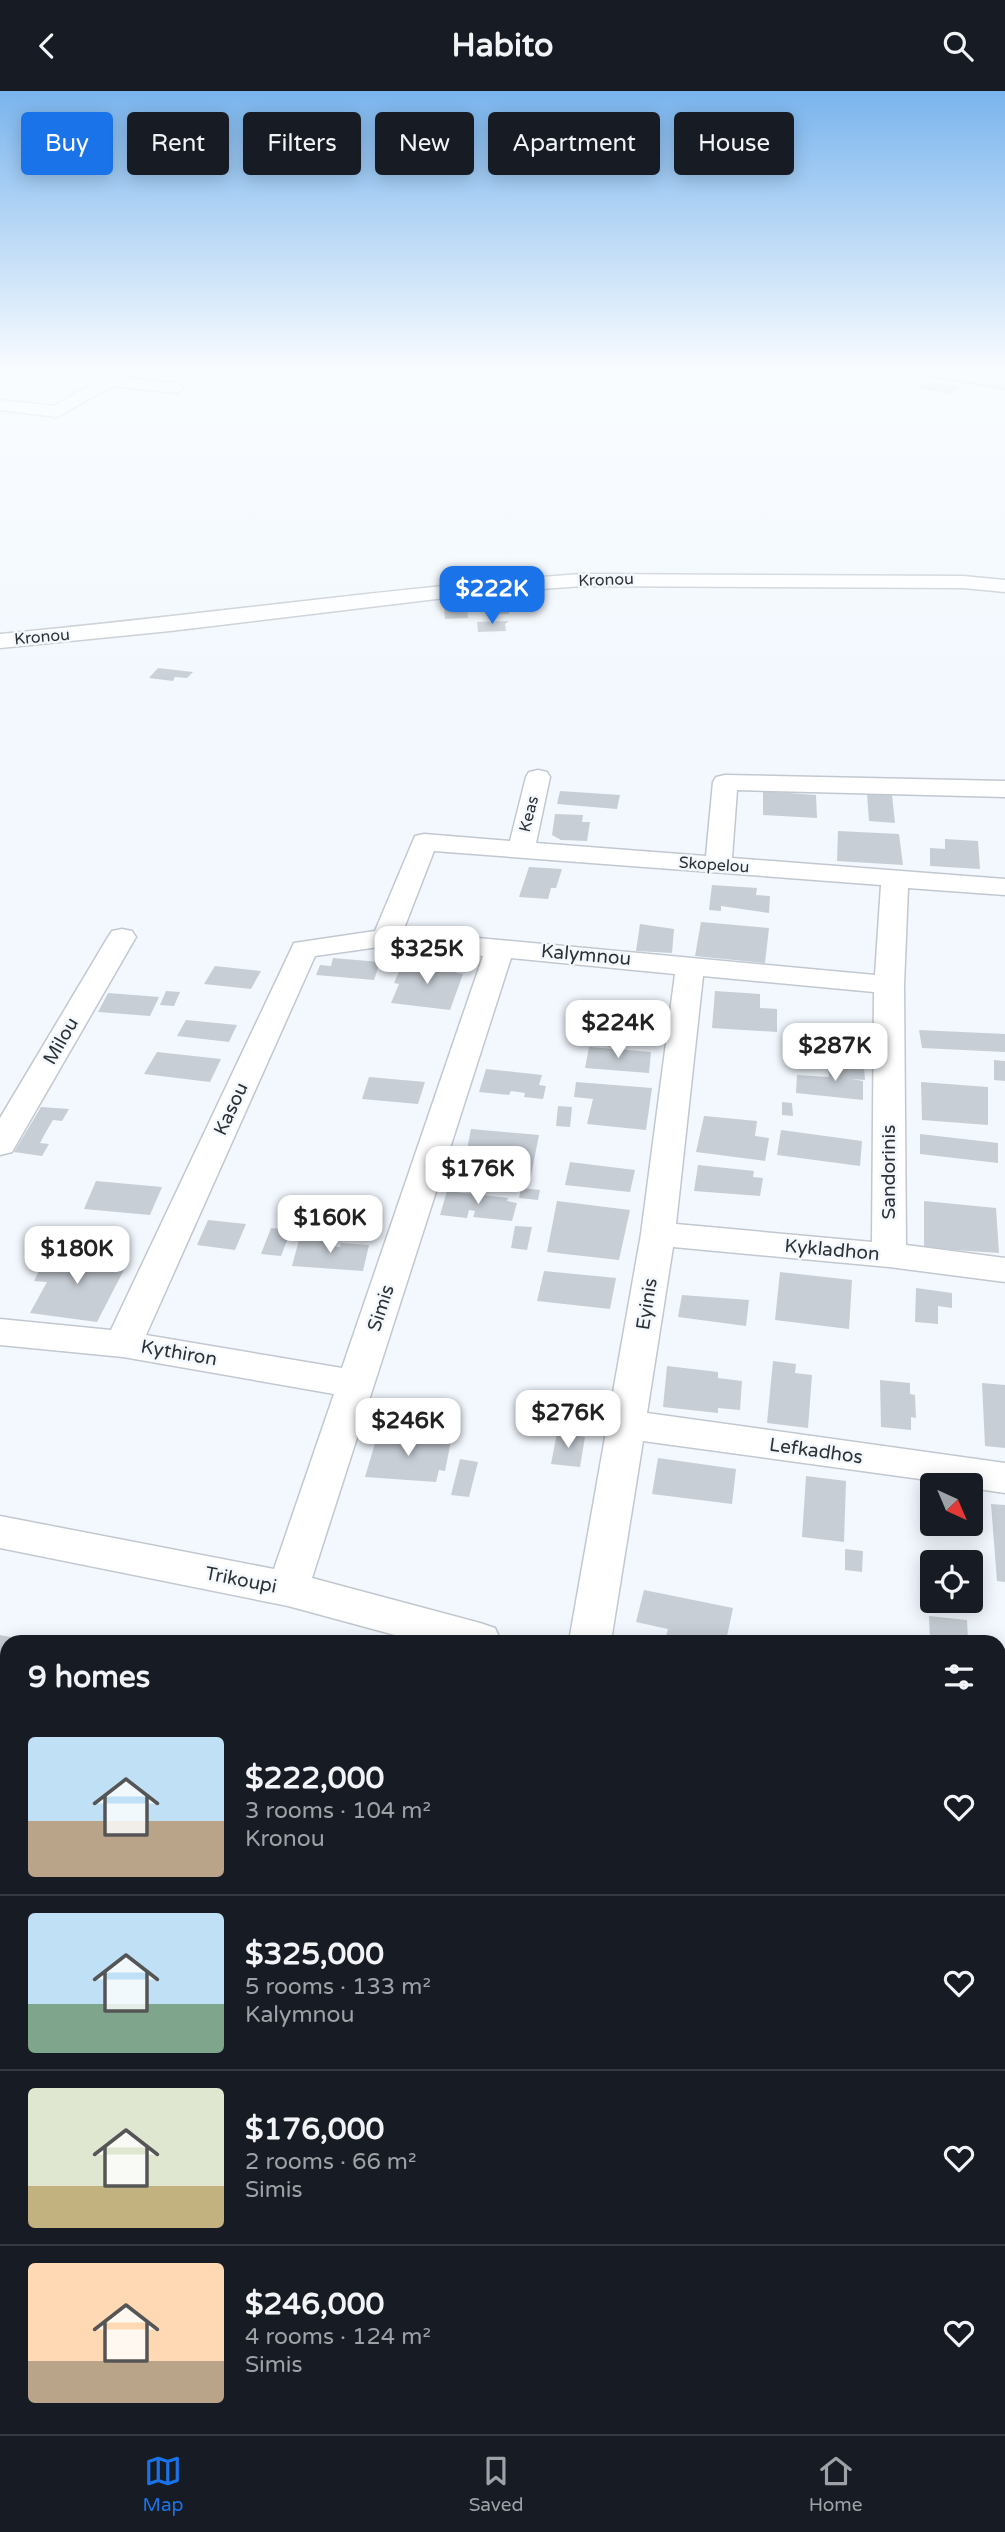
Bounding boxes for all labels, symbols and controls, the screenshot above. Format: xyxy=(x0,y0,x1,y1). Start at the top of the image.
icon: back xyxy=(28,27,66,65)
text: Habito xyxy=(452,27,553,65)
icon: search xyxy=(939,27,977,65)
chip: Buy xyxy=(21,112,113,175)
chip: Rent xyxy=(127,112,229,175)
chip: Filters xyxy=(243,112,361,175)
chip: New xyxy=(375,112,474,175)
chip: Apartment xyxy=(488,112,660,175)
chip: House xyxy=(674,112,794,175)
pin: $222K xyxy=(443,567,541,626)
street label: Kronou xyxy=(578,569,634,591)
text: $222K xyxy=(456,575,528,603)
street label: Kronou xyxy=(13,625,71,649)
street label: Keas xyxy=(515,794,543,834)
street label: Skopelou xyxy=(678,853,750,877)
pin: $325K xyxy=(378,927,476,986)
text: $325K xyxy=(391,935,463,963)
street label: Kalymnou xyxy=(540,940,632,970)
pin: $224K xyxy=(569,1000,667,1060)
text: $224K xyxy=(582,1009,654,1037)
street label: Milou xyxy=(39,1014,83,1068)
pin: $287K xyxy=(786,1023,884,1083)
text: $287K xyxy=(799,1032,871,1060)
street label: Kasou xyxy=(209,1079,253,1139)
street label: Sandorinis xyxy=(878,1125,900,1219)
pin: $176K xyxy=(429,1147,527,1206)
text: $176K xyxy=(442,1155,514,1183)
pin: $160K xyxy=(281,1195,379,1255)
text: $160K xyxy=(294,1204,366,1232)
pin: $180K xyxy=(28,1227,126,1286)
text: $180K xyxy=(41,1235,113,1263)
street label: Kykladhon xyxy=(784,1235,880,1265)
street label: Eyinis xyxy=(632,1277,662,1331)
street label: Simis xyxy=(363,1282,399,1334)
street label: Kythiron xyxy=(139,1335,219,1371)
pin: $276K xyxy=(519,1391,617,1450)
pin: $246K xyxy=(359,1399,457,1458)
text: $276K xyxy=(532,1399,604,1427)
text: $246K xyxy=(372,1407,444,1435)
street label: Lefkadhos xyxy=(768,1434,864,1468)
north arrow xyxy=(920,1473,984,1537)
map controls xyxy=(920,1473,983,1613)
button: locate xyxy=(920,1550,983,1613)
street label: Trikoupi xyxy=(203,1562,279,1598)
icon: filters xyxy=(940,1658,978,1696)
text: 9 homes xyxy=(28,1659,150,1696)
text: $222,000 xyxy=(245,1760,384,1797)
icon: home xyxy=(84,1765,168,1849)
icon: heart xyxy=(940,1788,978,1826)
text: 3 rooms · 104 m² xyxy=(245,1797,431,1825)
text: Kronou xyxy=(245,1825,325,1853)
text: $325,000 xyxy=(245,1936,384,1973)
icon: home xyxy=(84,1941,168,2025)
icon: heart xyxy=(940,1964,978,2002)
text: 5 rooms · 133 m² xyxy=(245,1973,431,2001)
text: Kalymnou xyxy=(245,2001,355,2029)
text: $176,000 xyxy=(245,2111,384,2148)
icon: home xyxy=(84,2116,168,2200)
icon: heart xyxy=(940,2139,978,2177)
text: 2 rooms · 66 m² xyxy=(245,2148,416,2176)
text: Simis xyxy=(245,2176,303,2204)
text: $246,000 xyxy=(245,2286,384,2323)
icon: home xyxy=(84,2291,168,2375)
icon: heart xyxy=(940,2314,978,2352)
text: 4 rooms · 124 m² xyxy=(245,2323,431,2351)
text: Simis xyxy=(245,2351,303,2379)
tab: Map xyxy=(143,2452,184,2516)
tab: Saved xyxy=(469,2452,524,2516)
tab: Home xyxy=(809,2452,862,2516)

